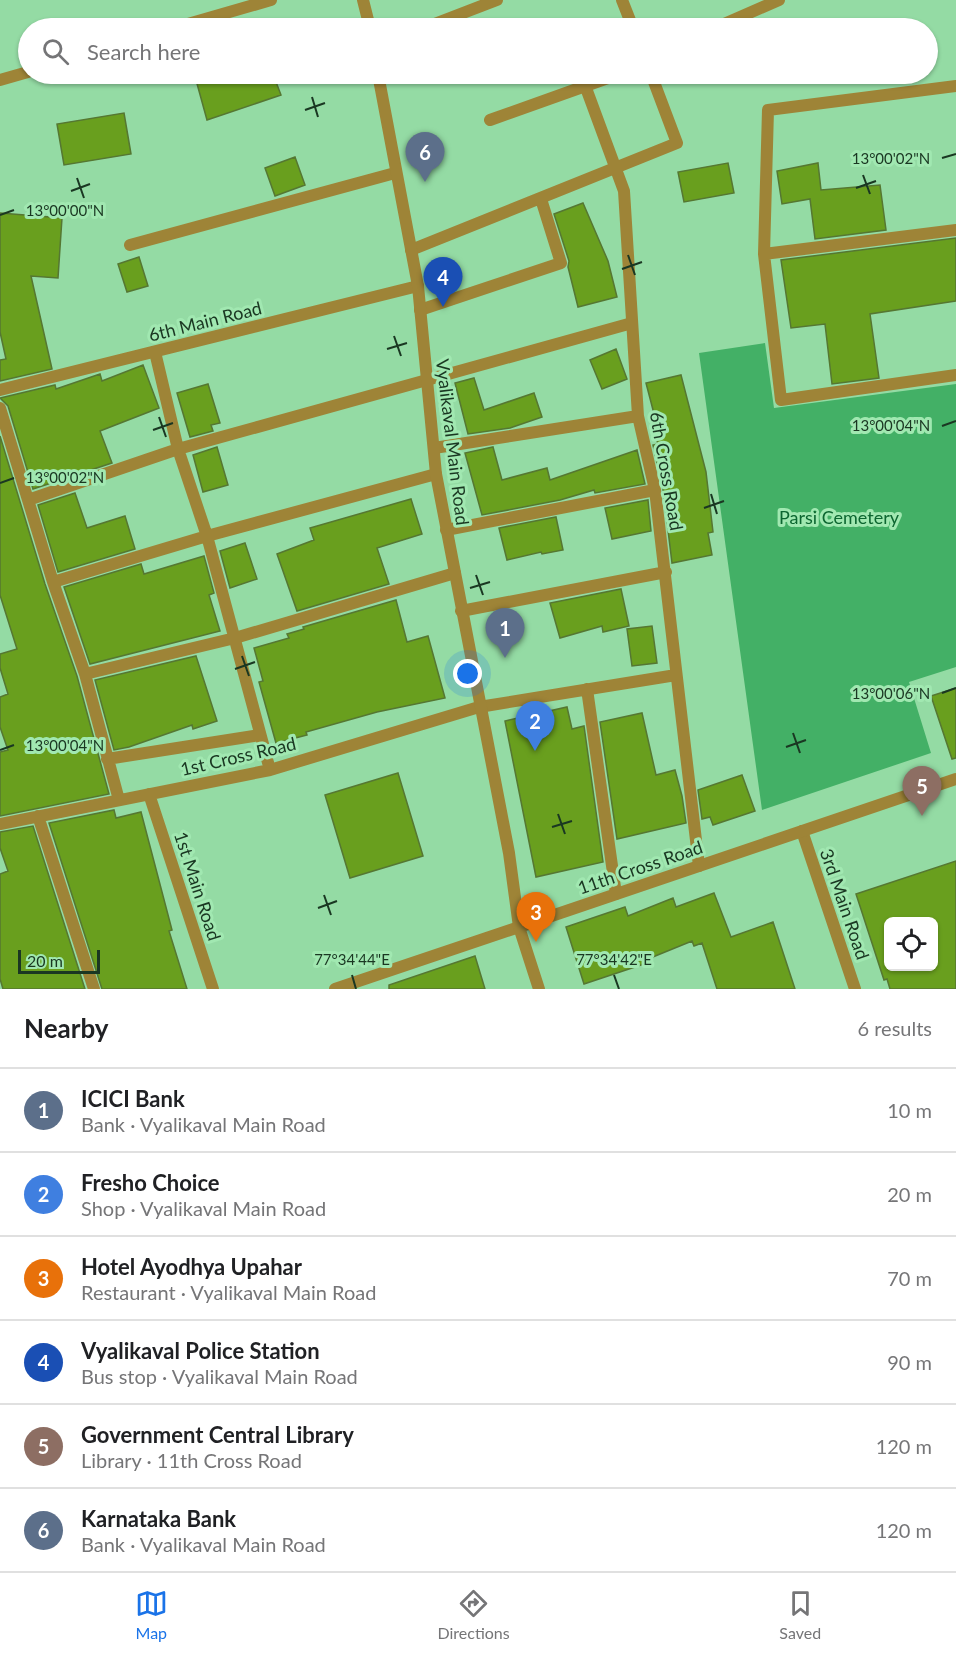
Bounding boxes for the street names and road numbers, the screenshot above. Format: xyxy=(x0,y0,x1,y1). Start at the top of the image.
street label: 6th Main Road xyxy=(146,296,264,346)
street label: Vyalikaval Main Road xyxy=(432,358,474,526)
street label: 6th Cross Road xyxy=(646,410,688,532)
street label: 1st Cross Road xyxy=(178,732,298,780)
street label: 1st Main Road xyxy=(170,829,226,943)
street label: 11th Cross Road xyxy=(575,835,705,899)
street label: 3rd Main Road xyxy=(816,846,874,962)

